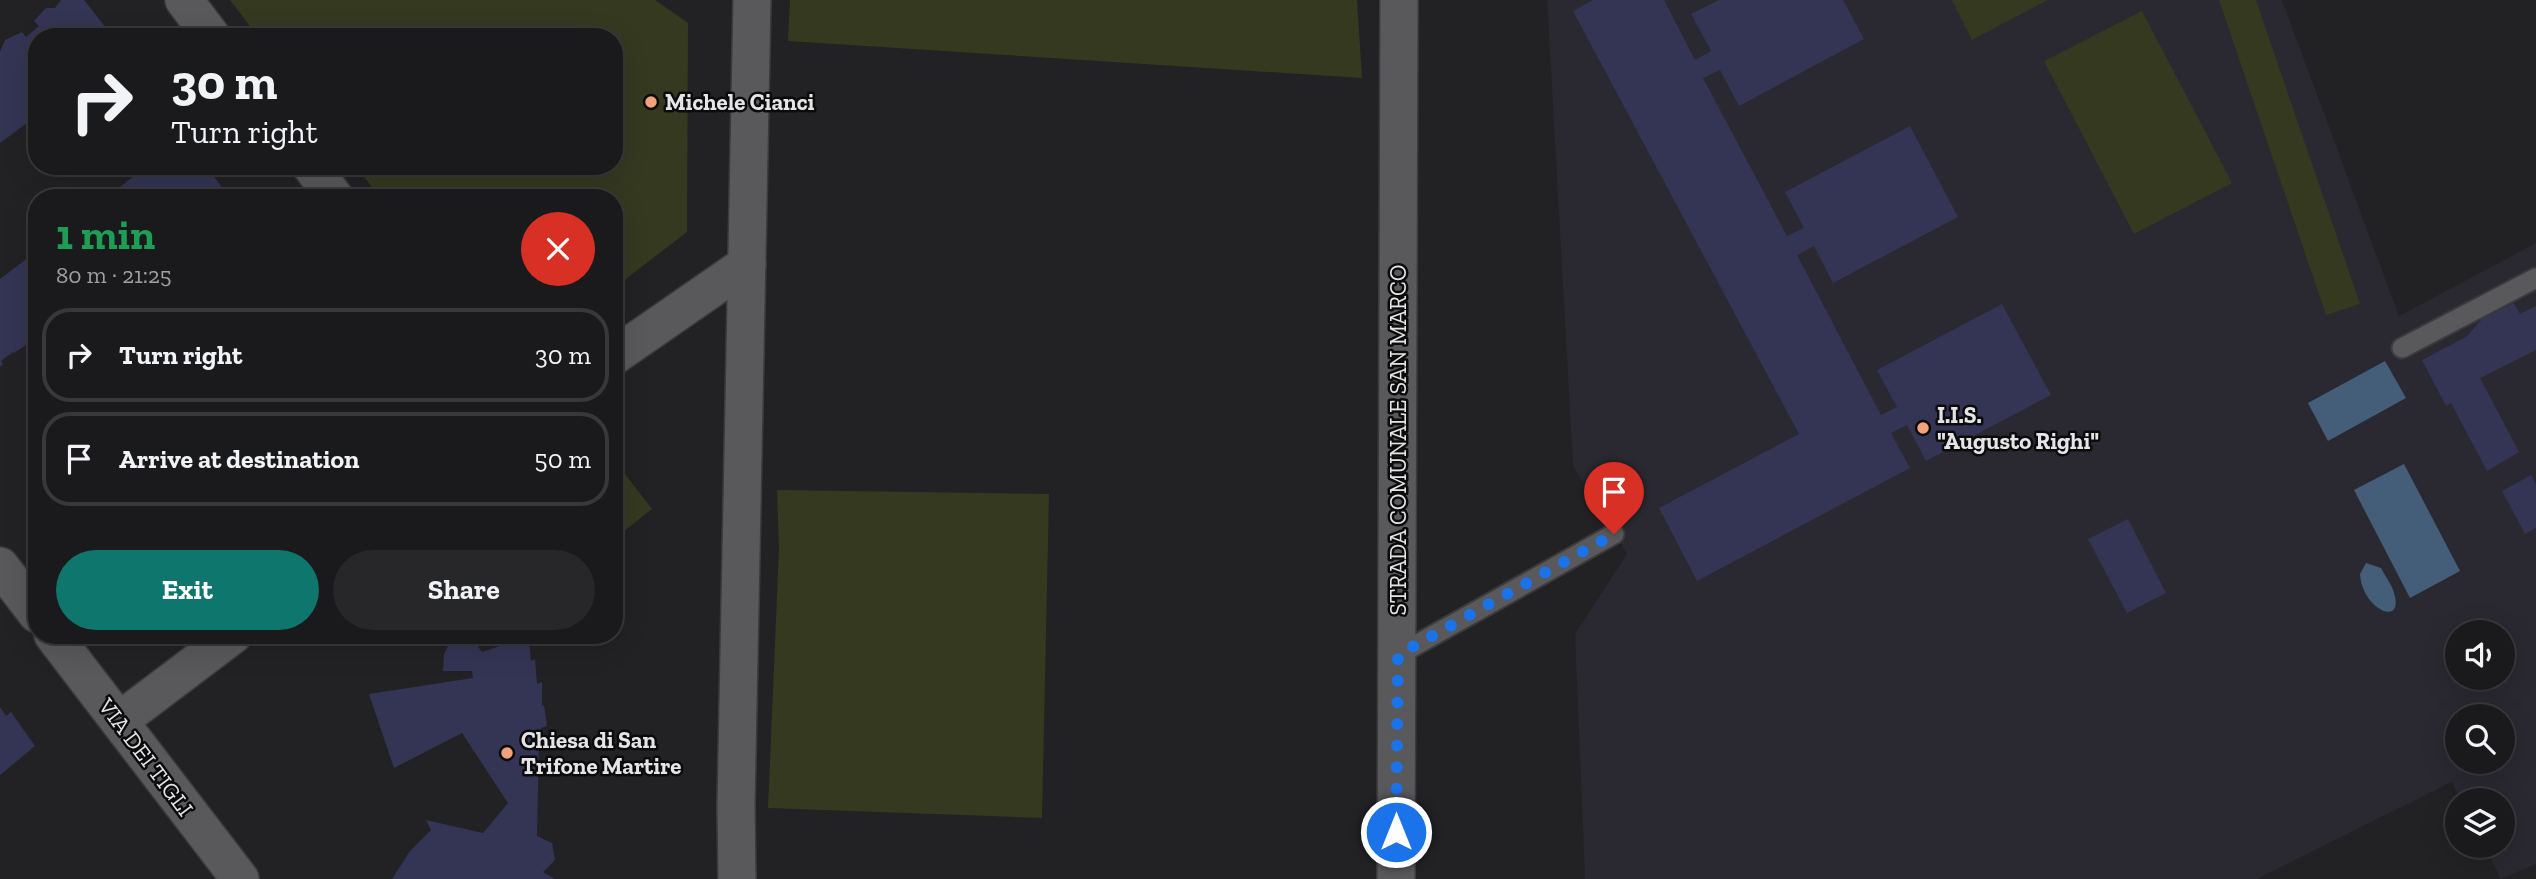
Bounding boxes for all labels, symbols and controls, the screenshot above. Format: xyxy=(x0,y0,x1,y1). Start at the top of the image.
text: 30 m xyxy=(171,53,277,112)
icon: right xyxy=(56,56,147,147)
place label: Michele Cianci xyxy=(665,88,814,116)
marker: Michele Cianci xyxy=(643,94,659,110)
text: Turn right xyxy=(171,113,318,151)
text: 1 min xyxy=(56,209,155,260)
button: close xyxy=(521,212,595,286)
text: 80 m · 21:25 xyxy=(56,261,172,289)
street label: STRADA COMUNALE SAN MARCO xyxy=(1384,264,1412,616)
icon: right xyxy=(60,336,98,374)
text: Turn right xyxy=(119,339,242,371)
text: 30 m xyxy=(535,339,591,371)
place label: I.I.S. "Augusto Righi" xyxy=(1937,401,2099,455)
marker: I.I.S. "Augusto Righi" xyxy=(1915,420,1931,436)
icon: arrive xyxy=(60,440,98,478)
text: Arrive at destination xyxy=(119,443,359,475)
text: 50 m xyxy=(534,443,591,475)
pin xyxy=(1584,462,1644,534)
icon: arrive xyxy=(1595,473,1633,511)
button: Exit xyxy=(56,550,319,630)
button: Share xyxy=(333,550,595,630)
map controls xyxy=(2445,620,2515,858)
button: sound xyxy=(2445,620,2515,690)
street label: VIA DEI TIGLI xyxy=(92,692,199,822)
button: search xyxy=(2445,704,2515,774)
place label: Chiesa di San Trifone Martire xyxy=(521,726,681,780)
marker: Chiesa di San Trifone Martire xyxy=(499,745,515,761)
button: layers xyxy=(2445,788,2515,858)
position arrow xyxy=(1359,795,1433,869)

